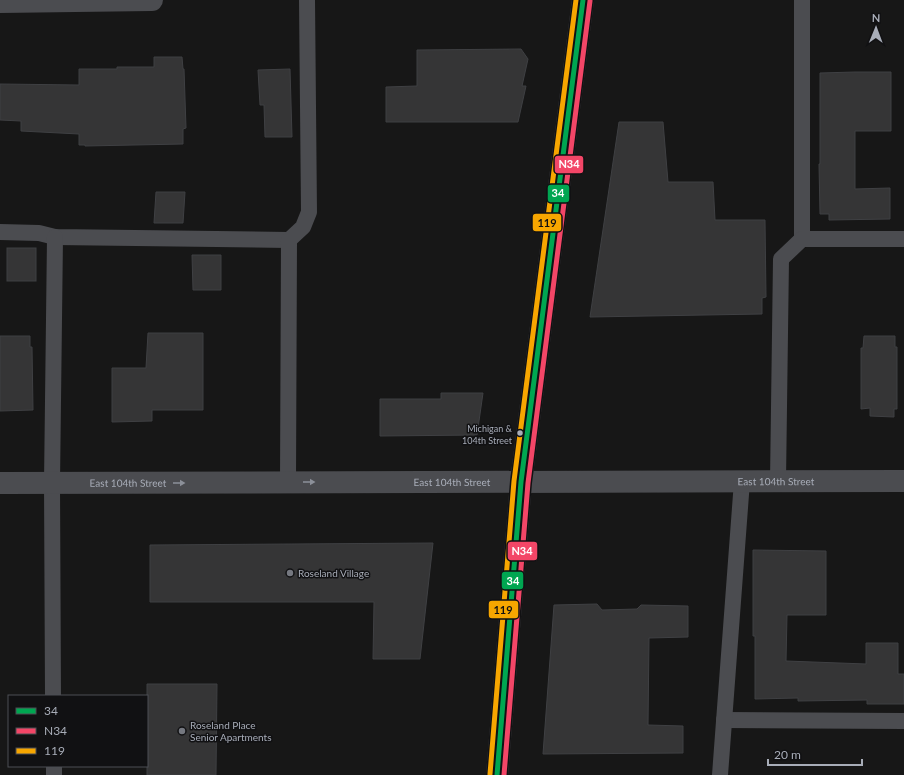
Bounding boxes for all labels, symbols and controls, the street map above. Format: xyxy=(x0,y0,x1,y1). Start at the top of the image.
north arrow xyxy=(856,8,896,48)
text: N xyxy=(872,11,881,24)
line badge: N34 xyxy=(554,155,584,174)
text: N34 xyxy=(558,157,580,170)
line badge: 34 xyxy=(547,184,570,203)
text: 34 xyxy=(552,186,565,199)
line badge: 119 xyxy=(532,213,562,232)
text: 119 xyxy=(537,216,557,229)
place label: Michigan & 104th Street xyxy=(462,423,513,446)
marker: Michigan & 104th Street xyxy=(515,428,525,438)
street label: East 104th Street xyxy=(738,475,815,487)
street label: East 104th Street xyxy=(414,476,491,488)
street label: East 104th Street xyxy=(90,477,167,489)
one-way arrow xyxy=(303,479,316,485)
one-way arrow xyxy=(173,480,186,486)
line badge: N34 xyxy=(507,541,538,561)
text: N34 xyxy=(511,544,533,557)
place label: Roseland Village xyxy=(298,567,369,579)
marker: Roseland Village xyxy=(285,568,295,578)
line badge: 34 xyxy=(501,571,524,590)
text: 34 xyxy=(507,574,520,587)
line badge: 119 xyxy=(488,600,519,619)
text: 119 xyxy=(493,603,513,616)
legend xyxy=(8,695,148,767)
text: 34 xyxy=(44,703,58,718)
place label: Roseland Place Senior Apartments xyxy=(190,719,271,743)
text: N34 xyxy=(44,723,67,738)
marker: Roseland Place Senior Apartments xyxy=(177,726,187,736)
scale bar xyxy=(768,741,862,767)
text: 119 xyxy=(44,743,65,758)
text: 20 m xyxy=(774,747,801,762)

